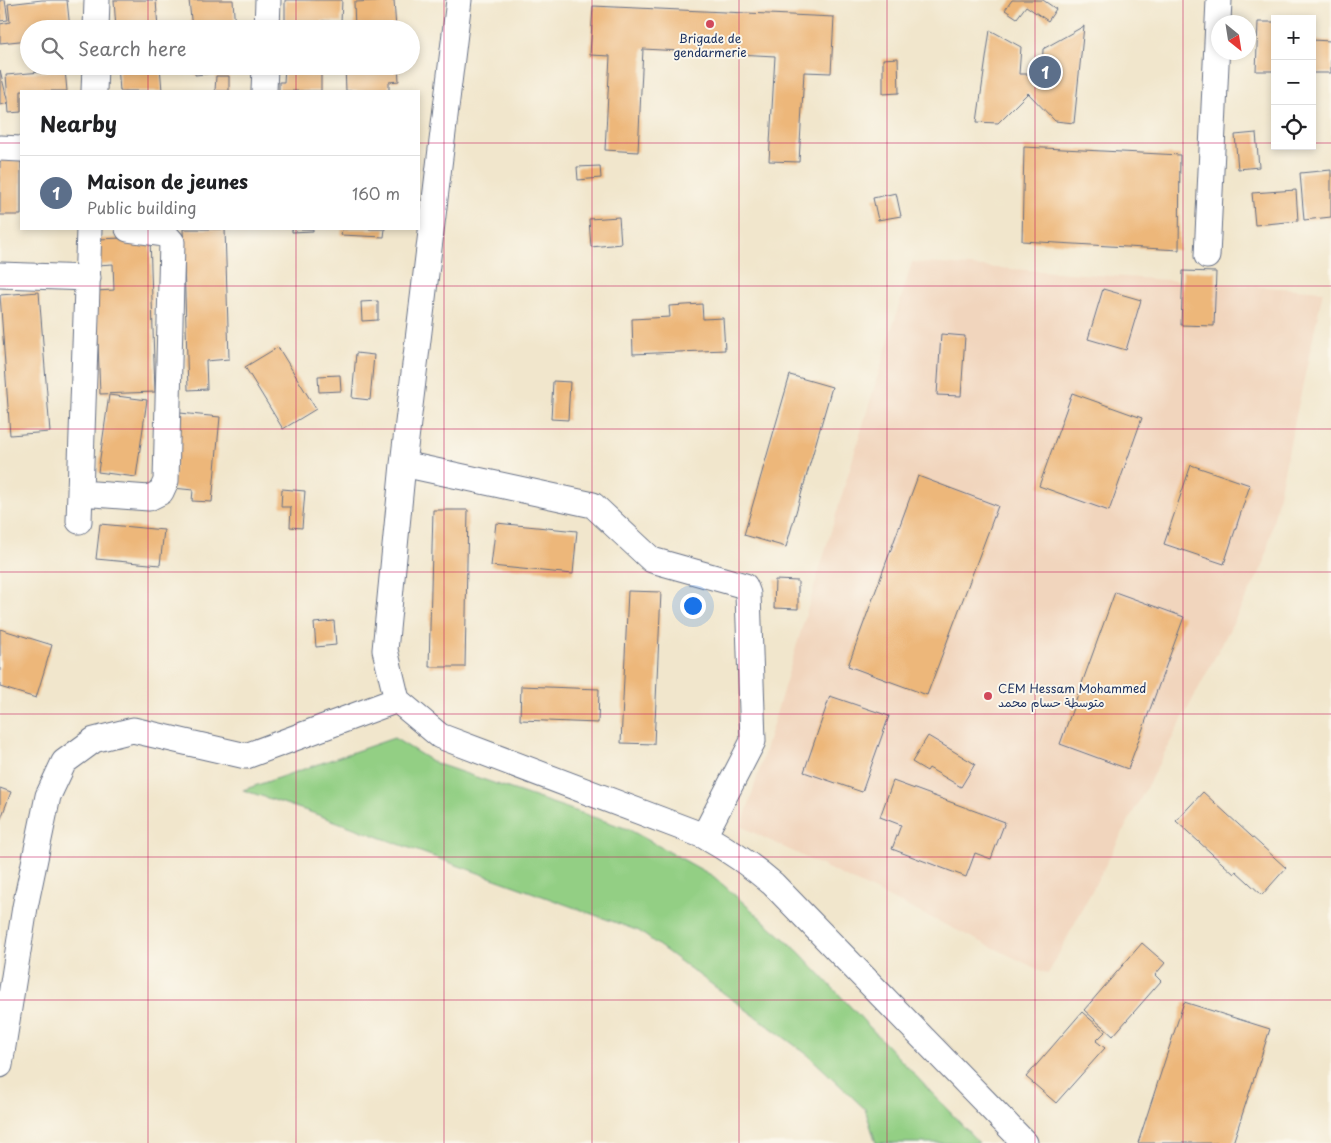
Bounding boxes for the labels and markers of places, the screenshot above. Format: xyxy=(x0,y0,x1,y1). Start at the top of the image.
marker: Brigade de gendarmerie xyxy=(704,18,716,30)
place label: Brigade de gendarmerie xyxy=(673,29,747,61)
pin: 1 xyxy=(1029,53,1061,91)
place label: CEM Hessam Mohammed متوسطة حسام محمد xyxy=(998,679,1146,712)
marker: CEM Hessam Mohammed متوسطة حسام محمد xyxy=(982,690,994,702)

